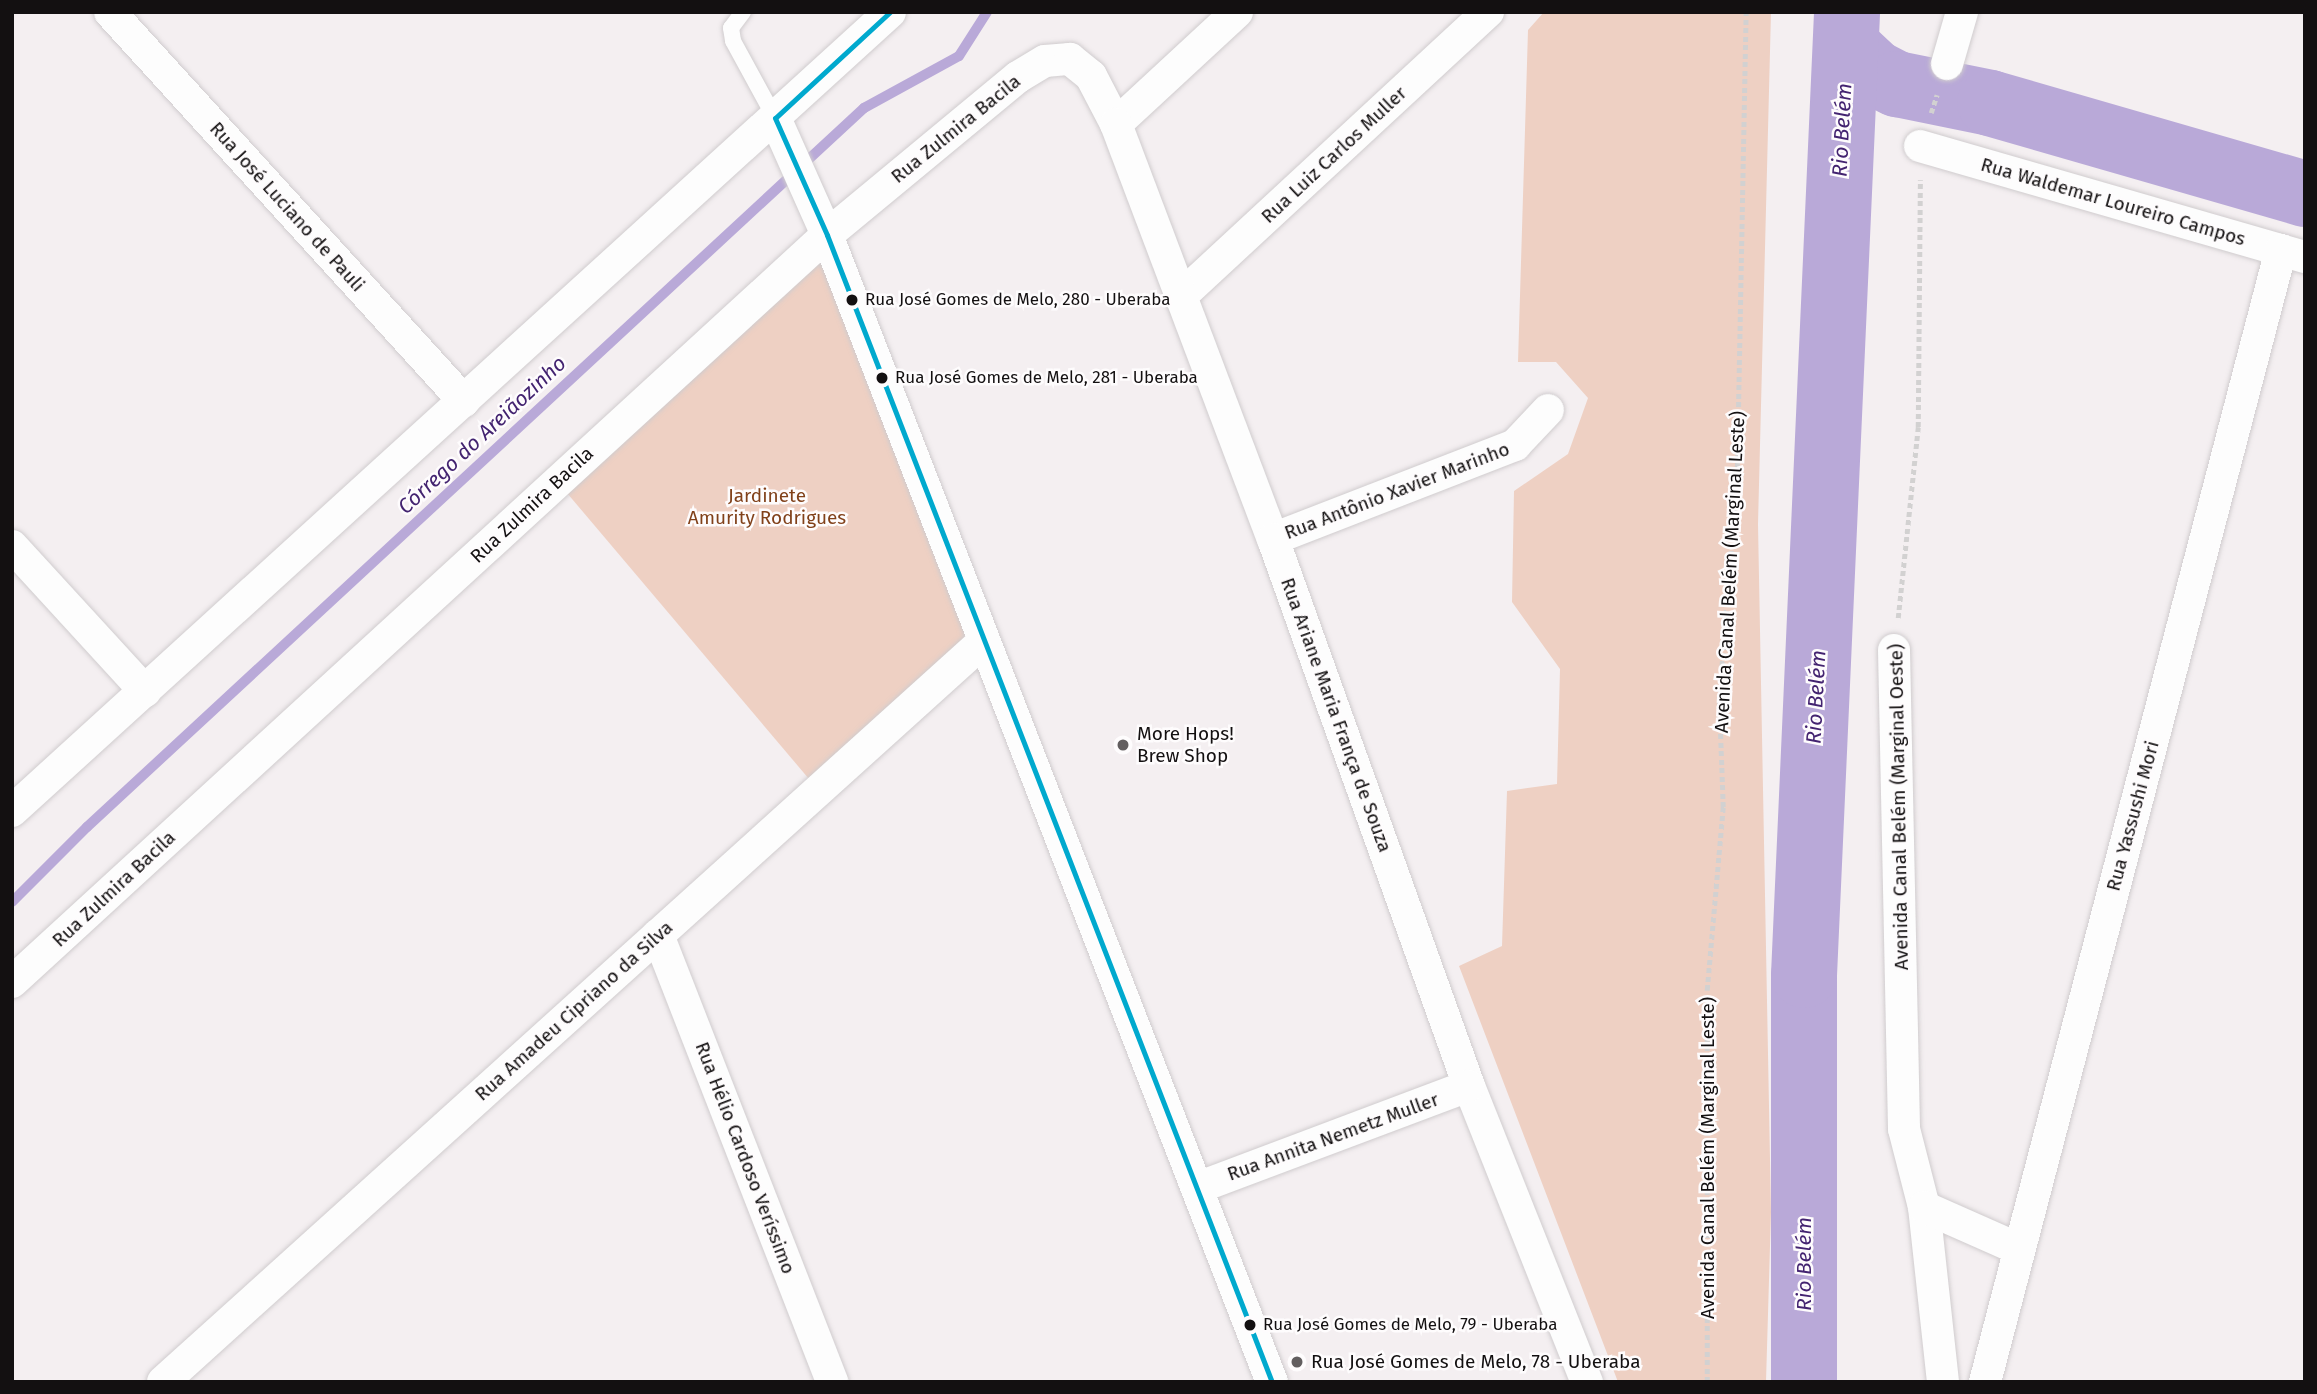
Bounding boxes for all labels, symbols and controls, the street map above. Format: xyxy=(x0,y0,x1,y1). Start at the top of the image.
street label: Rua Zulmira Bacila xyxy=(887,70,1025,188)
street label: Rua Luiz Carlos Muller xyxy=(1257,82,1411,228)
water label: Rio Belém xyxy=(1827,82,1857,178)
street label: Rua José Luciano de Pauli xyxy=(205,117,369,297)
street label: Rua Waldemar Loureiro Campos xyxy=(1978,153,2248,251)
place label: Rua José Gomes de Melo, 280 - Uberaba xyxy=(865,290,1170,310)
marker: Rua José Gomes de Melo, 280 - Uberaba xyxy=(845,293,859,307)
water label: Córrego do Areiãozinho xyxy=(393,351,571,519)
place label: Rua José Gomes de Melo, 281 - Uberaba xyxy=(895,368,1198,388)
marker: Rua José Gomes de Melo, 281 - Uberaba xyxy=(875,371,889,385)
street label: Avenida Canal Belém (Marginal Leste) xyxy=(1710,411,1750,733)
street label: Rua Antônio Xavier Marinho xyxy=(1281,438,1513,544)
street label: Rua Zulmira Bacila xyxy=(466,442,598,568)
park label: Jardinete Amurity Rodrigues xyxy=(688,485,846,529)
street label: Rua Ariane Maria França de Souza xyxy=(1276,575,1396,855)
street label: Avenida Canal Belém (Marginal Oeste) xyxy=(1885,644,1913,970)
water label: Rio Belém xyxy=(1801,649,1831,745)
place label: More Hops! Brew Shop xyxy=(1137,723,1234,767)
marker: More Hops! Brew Shop xyxy=(1115,737,1131,753)
street label: Rua Yassushi Mori xyxy=(2102,738,2164,894)
street label: Rua Zulmira Bacila xyxy=(48,826,180,952)
street label: Rua Amadeu Cipriano da Silva xyxy=(470,916,678,1106)
street label: Avenida Canal Belém (Marginal Leste) xyxy=(1697,997,1719,1319)
street label: Rua Hélio Cardoso Veríssimo xyxy=(690,1039,800,1277)
street label: Rua Annita Nemetz Muller xyxy=(1224,1088,1442,1186)
water label: Rio Belém xyxy=(1791,1217,1817,1311)
place label: Rua José Gomes de Melo, 79 - Uberaba xyxy=(1263,1315,1557,1335)
marker: Rua José Gomes de Melo, 79 - Uberaba xyxy=(1243,1318,1257,1332)
place label: Rua José Gomes de Melo, 78 - Uberaba xyxy=(1311,1351,1640,1373)
marker: Rua José Gomes de Melo, 78 - Uberaba xyxy=(1289,1354,1305,1370)

